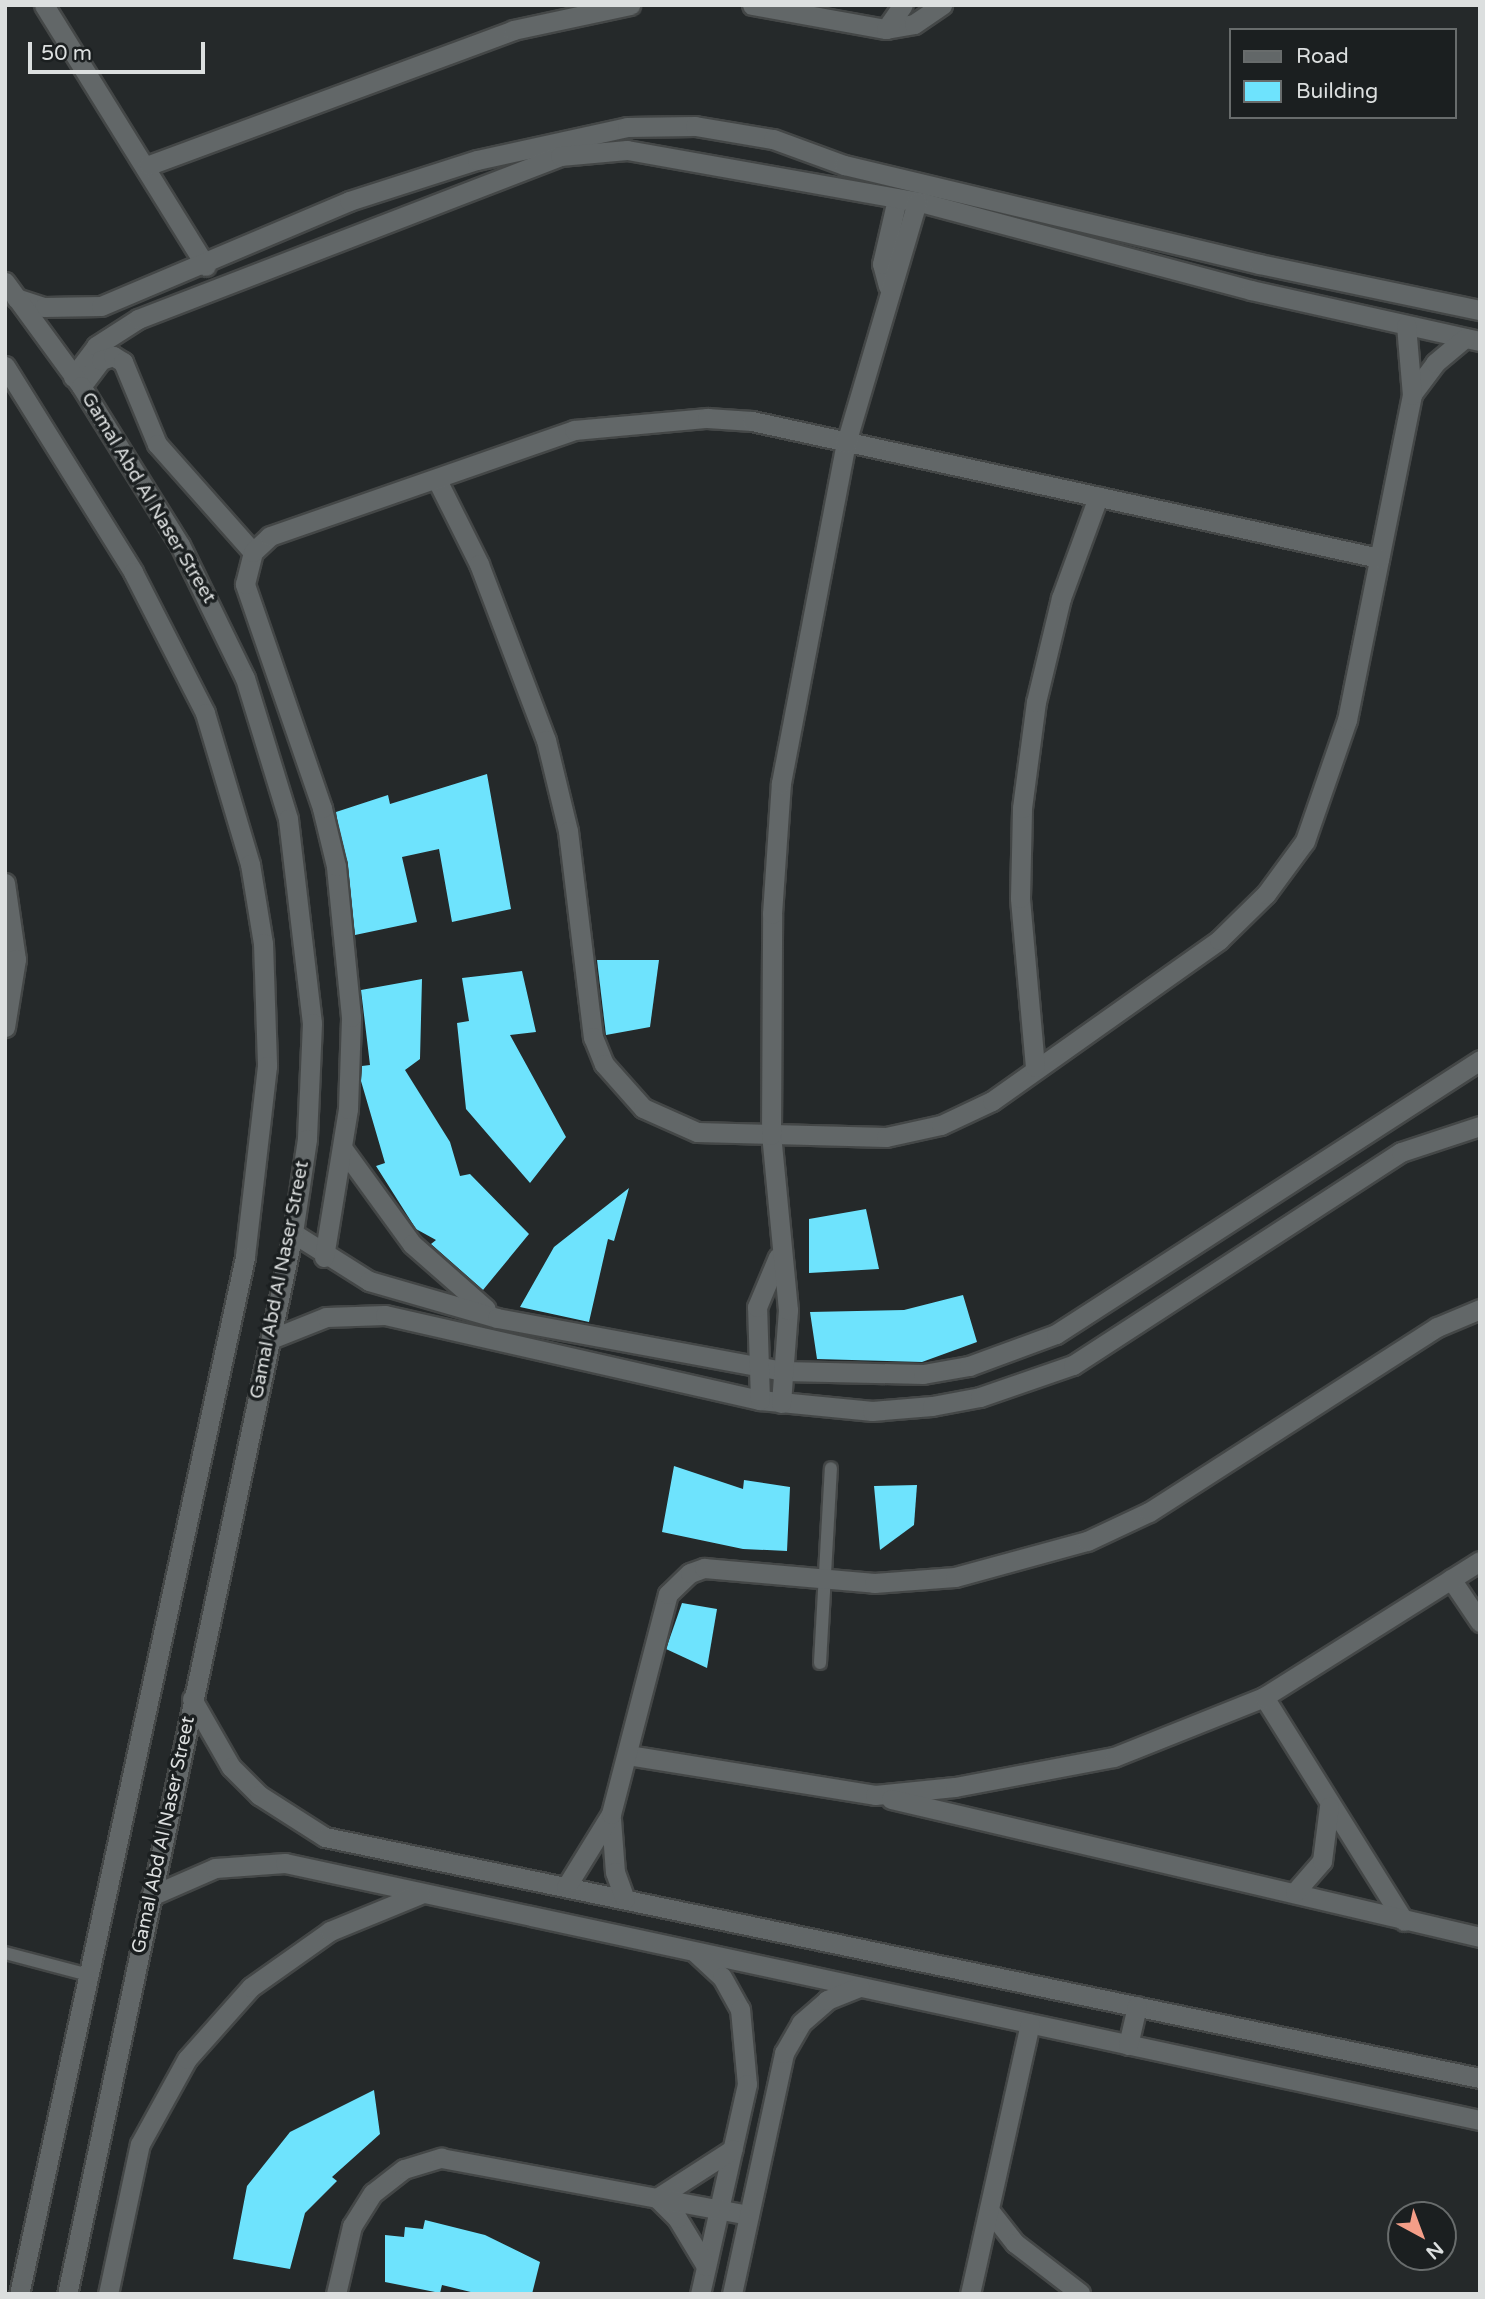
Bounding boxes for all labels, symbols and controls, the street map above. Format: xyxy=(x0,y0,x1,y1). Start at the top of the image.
scale bar xyxy=(32,28,208,72)
legend xyxy=(1230,28,1457,119)
text: 50 m xyxy=(41,41,92,66)
text: Road xyxy=(1296,44,1349,69)
text: Building xyxy=(1296,79,1378,104)
street label: Gamal Abd Al Naser Street xyxy=(76,388,220,608)
street label: Gamal Abd Al Naser Street xyxy=(246,1159,314,1401)
street label: Gamal Abd Al Naser Street xyxy=(128,1714,200,1956)
north arrow xyxy=(1387,2201,1457,2271)
text: N xyxy=(1421,2237,1447,2264)

